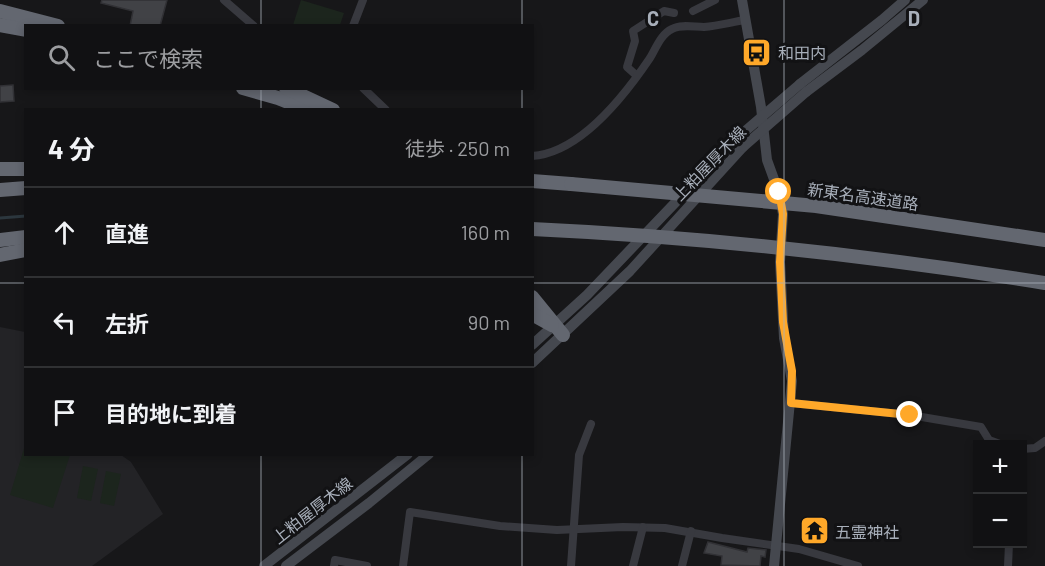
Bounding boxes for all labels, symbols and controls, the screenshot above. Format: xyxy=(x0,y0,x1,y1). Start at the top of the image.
text: C xyxy=(647,6,659,30)
text: D xyxy=(908,6,920,30)
search box xyxy=(24,24,534,90)
bus stop icon: 和田内 xyxy=(741,36,773,68)
icon: search xyxy=(45,41,78,74)
place label: 和田内 xyxy=(778,43,826,62)
text: ここで検索 xyxy=(93,45,203,71)
street label: 上粕屋厚木線 xyxy=(669,122,749,204)
text: 4 分 xyxy=(48,133,95,164)
text: 徒歩 · 250 m xyxy=(405,136,510,160)
route start xyxy=(765,178,791,204)
street label: 新東名高速道路 xyxy=(806,179,920,213)
icon: ahead xyxy=(48,216,81,249)
text: 直進 xyxy=(105,220,149,246)
text: 160 m xyxy=(461,220,510,244)
icon: left xyxy=(48,306,81,339)
text: 左折 xyxy=(105,310,149,336)
text: 90 m xyxy=(468,310,510,334)
icon: arrive xyxy=(48,396,81,429)
text: 目的地に到着 xyxy=(105,400,237,426)
route end xyxy=(896,401,922,427)
map controls xyxy=(973,440,1027,548)
button: + xyxy=(973,440,1027,494)
street label: 上粕屋厚木線 xyxy=(268,473,356,547)
button: − xyxy=(973,494,1027,548)
temple icon: 五霊神社 xyxy=(798,515,830,547)
place label: 五霊神社 xyxy=(835,522,899,541)

